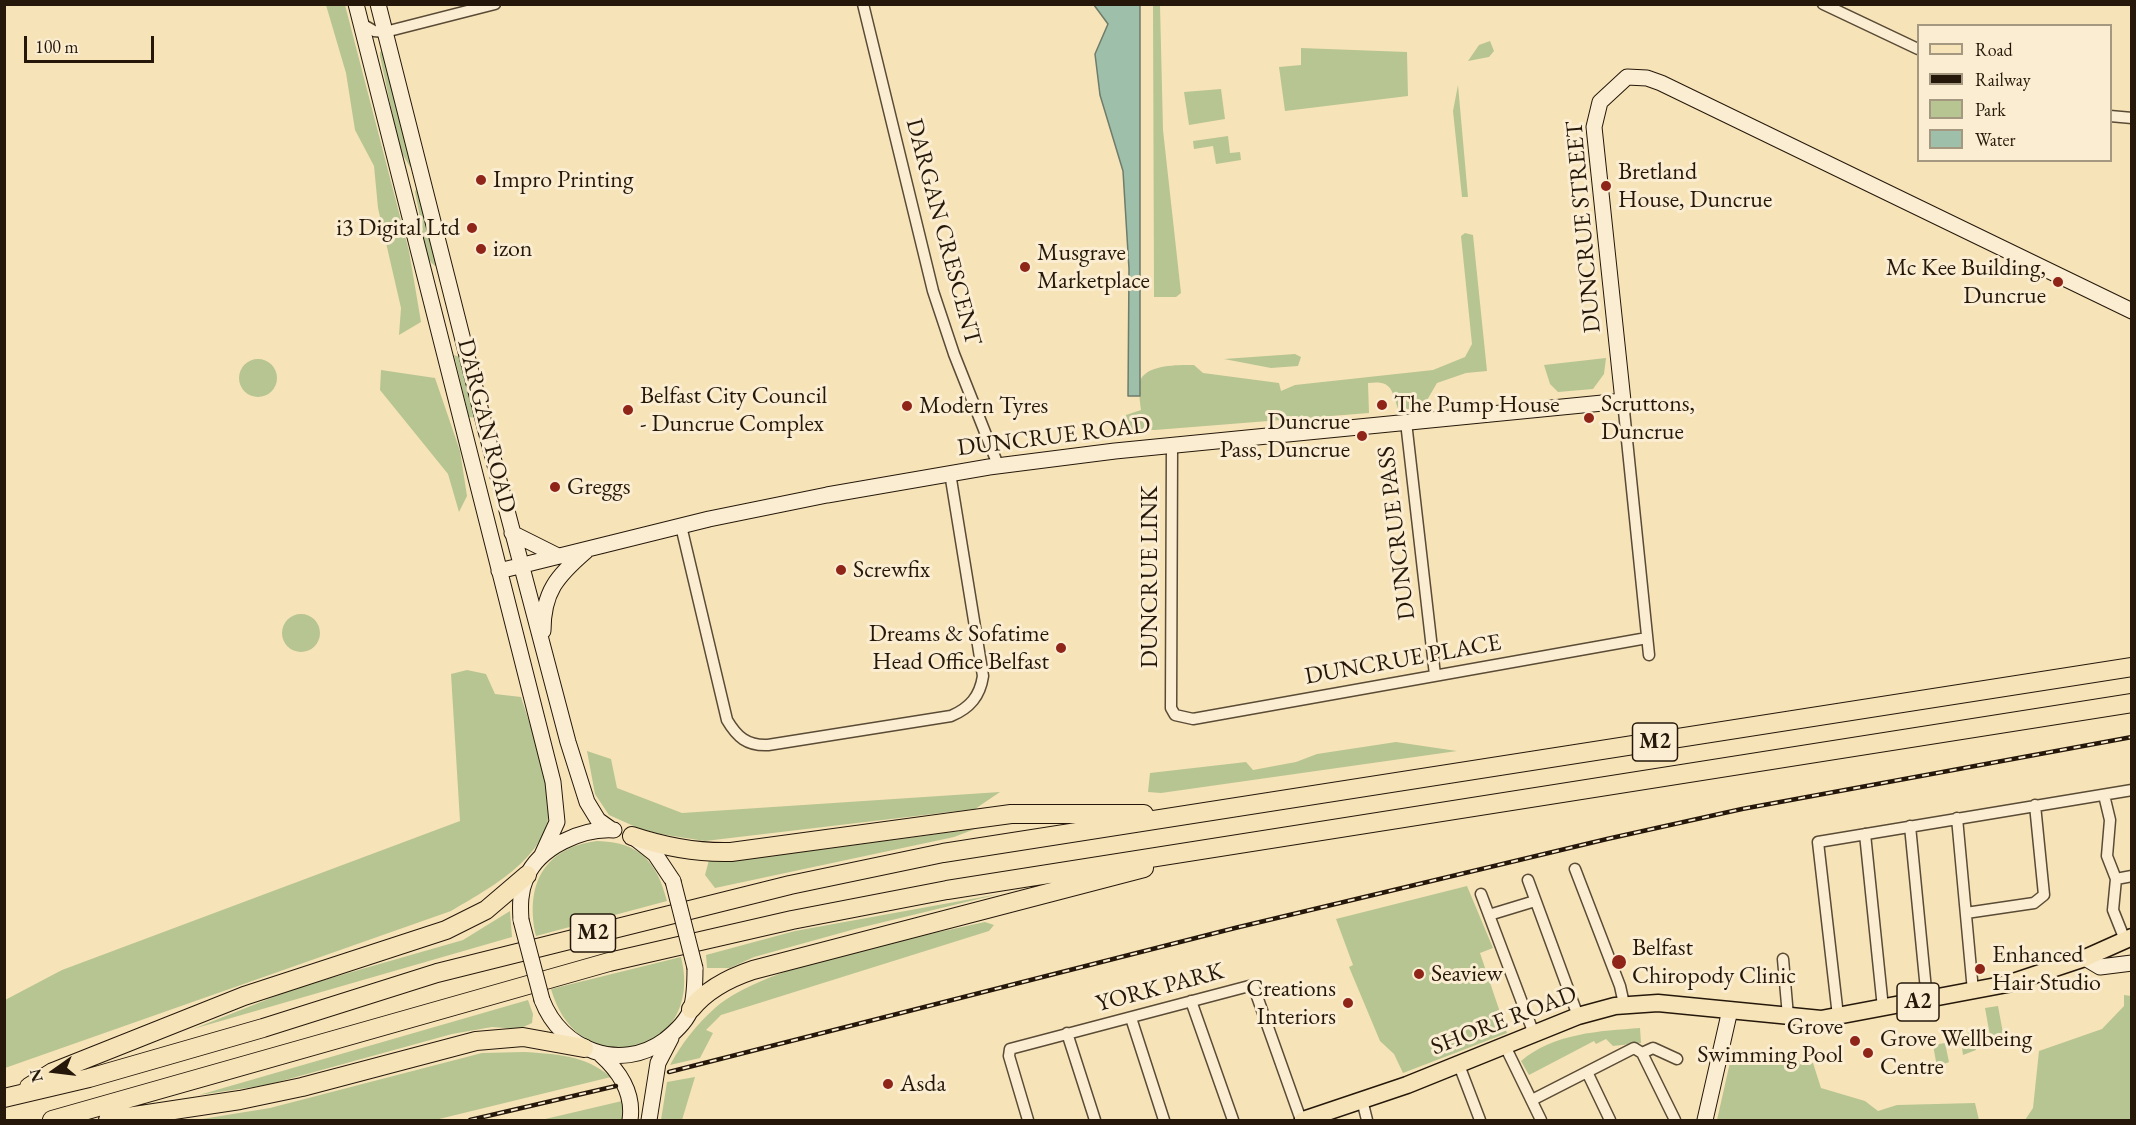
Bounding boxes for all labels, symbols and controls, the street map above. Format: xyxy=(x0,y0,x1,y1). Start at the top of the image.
scale bar xyxy=(27,24,158,62)
legend xyxy=(1917,24,2112,162)
text: 100 m xyxy=(35,35,79,58)
text: Road xyxy=(1975,38,2013,61)
text: Railway xyxy=(1975,68,2031,91)
text: Park xyxy=(1975,98,2006,121)
street label: DARGAN CRESCENT xyxy=(899,115,987,349)
street label: DUNCRUE STREET xyxy=(1560,120,1608,334)
text: Water xyxy=(1975,128,2016,151)
place label: Bretland House, Duncrue xyxy=(1618,158,1772,214)
place label: Impro Printing xyxy=(493,166,633,194)
marker: Impro Printing xyxy=(474,173,488,187)
marker: Bretland House, Duncrue xyxy=(1599,179,1613,193)
place label: i3 Digital Ltd xyxy=(336,214,460,242)
marker: i3 Digital Ltd xyxy=(465,221,479,235)
place label: izon xyxy=(493,235,532,263)
place label: Musgrave Marketplace xyxy=(1037,239,1150,295)
marker: izon xyxy=(474,242,488,256)
place label: Mc Kee Building, Duncrue xyxy=(1886,254,2046,310)
marker: Musgrave Marketplace xyxy=(1018,260,1032,274)
marker: Mc Kee Building, Duncrue xyxy=(2051,275,2065,289)
street label: DARGAN ROAD xyxy=(450,336,522,516)
place label: Belfast City Council - Duncrue Complex xyxy=(640,382,827,438)
place label: Scruttons, Duncrue xyxy=(1601,390,1695,446)
place label: The Pump House xyxy=(1394,391,1560,419)
place label: Modern Tyres xyxy=(919,392,1048,420)
marker: The Pump House xyxy=(1375,398,1389,412)
marker: Modern Tyres xyxy=(900,399,914,413)
marker: Belfast City Council - Duncrue Complex xyxy=(621,403,635,417)
place label: Duncrue Pass, Duncrue xyxy=(1220,408,1350,464)
street label: DUNCRUE ROAD xyxy=(956,411,1152,463)
marker: Scruttons, Duncrue xyxy=(1582,411,1596,425)
marker: Duncrue Pass, Duncrue xyxy=(1355,429,1369,443)
street label: DUNCRUE PASS xyxy=(1372,444,1422,622)
place label: Greggs xyxy=(567,473,631,501)
marker: Greggs xyxy=(548,480,562,494)
street label: DUNCRUE LINK xyxy=(1136,486,1164,668)
place label: Screwfix xyxy=(853,556,930,584)
marker: Screwfix xyxy=(834,563,848,577)
place label: Dreams & Sofatime Head Office Belfast xyxy=(869,620,1049,676)
street label: DUNCRUE PLACE xyxy=(1303,629,1503,691)
marker: Dreams & Sofatime Head Office Belfast xyxy=(1054,641,1068,655)
road number: M2 xyxy=(1632,723,1678,761)
road number: M2 xyxy=(570,914,616,952)
place label: Belfast Chiropody Clinic xyxy=(1632,934,1796,990)
place label: Enhanced Hair Studio xyxy=(1992,941,2101,997)
marker: Belfast Chiropody Clinic xyxy=(1610,953,1628,971)
street label: YORK PARK xyxy=(1093,957,1227,1019)
place label: Seaview xyxy=(1431,960,1503,988)
marker: Enhanced Hair Studio xyxy=(1973,962,1987,976)
marker: Seaview xyxy=(1412,967,1426,981)
place label: Creations Interiors xyxy=(1246,975,1336,1031)
street label: SHORE ROAD xyxy=(1427,980,1581,1062)
road number: A2 xyxy=(1897,983,1939,1021)
marker: Creations Interiors xyxy=(1341,996,1355,1010)
place label: Grove Swimming Pool xyxy=(1697,1013,1843,1069)
place label: Grove Wellbeing Centre xyxy=(1880,1025,2032,1081)
marker: Grove Swimming Pool xyxy=(1848,1034,1862,1048)
north arrow xyxy=(24,1041,84,1101)
marker: Grove Wellbeing Centre xyxy=(1861,1046,1875,1060)
text: N xyxy=(24,1067,48,1084)
place label: Asda xyxy=(900,1070,946,1098)
marker: Asda xyxy=(881,1077,895,1091)

